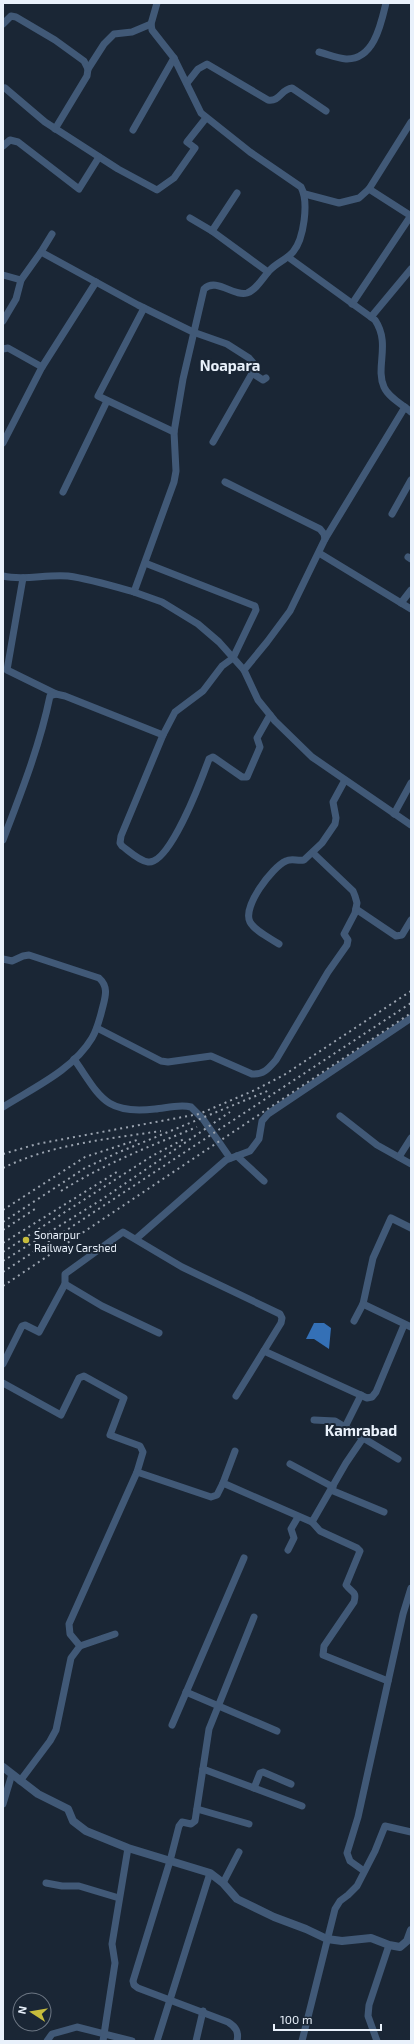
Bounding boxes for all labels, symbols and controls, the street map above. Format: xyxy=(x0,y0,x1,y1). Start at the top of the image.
district label: Noapara xyxy=(200,356,260,374)
place label: Sonarpur Railway Carshed xyxy=(34,1228,117,1254)
marker: Sonarpur Railway Carshed xyxy=(21,1235,31,1245)
district label: Kamrabad xyxy=(325,1421,397,1439)
north arrow xyxy=(12,1992,52,2032)
text: N xyxy=(15,2005,29,2015)
scale bar xyxy=(274,2006,381,2032)
text: 100 m xyxy=(280,2012,312,2026)

